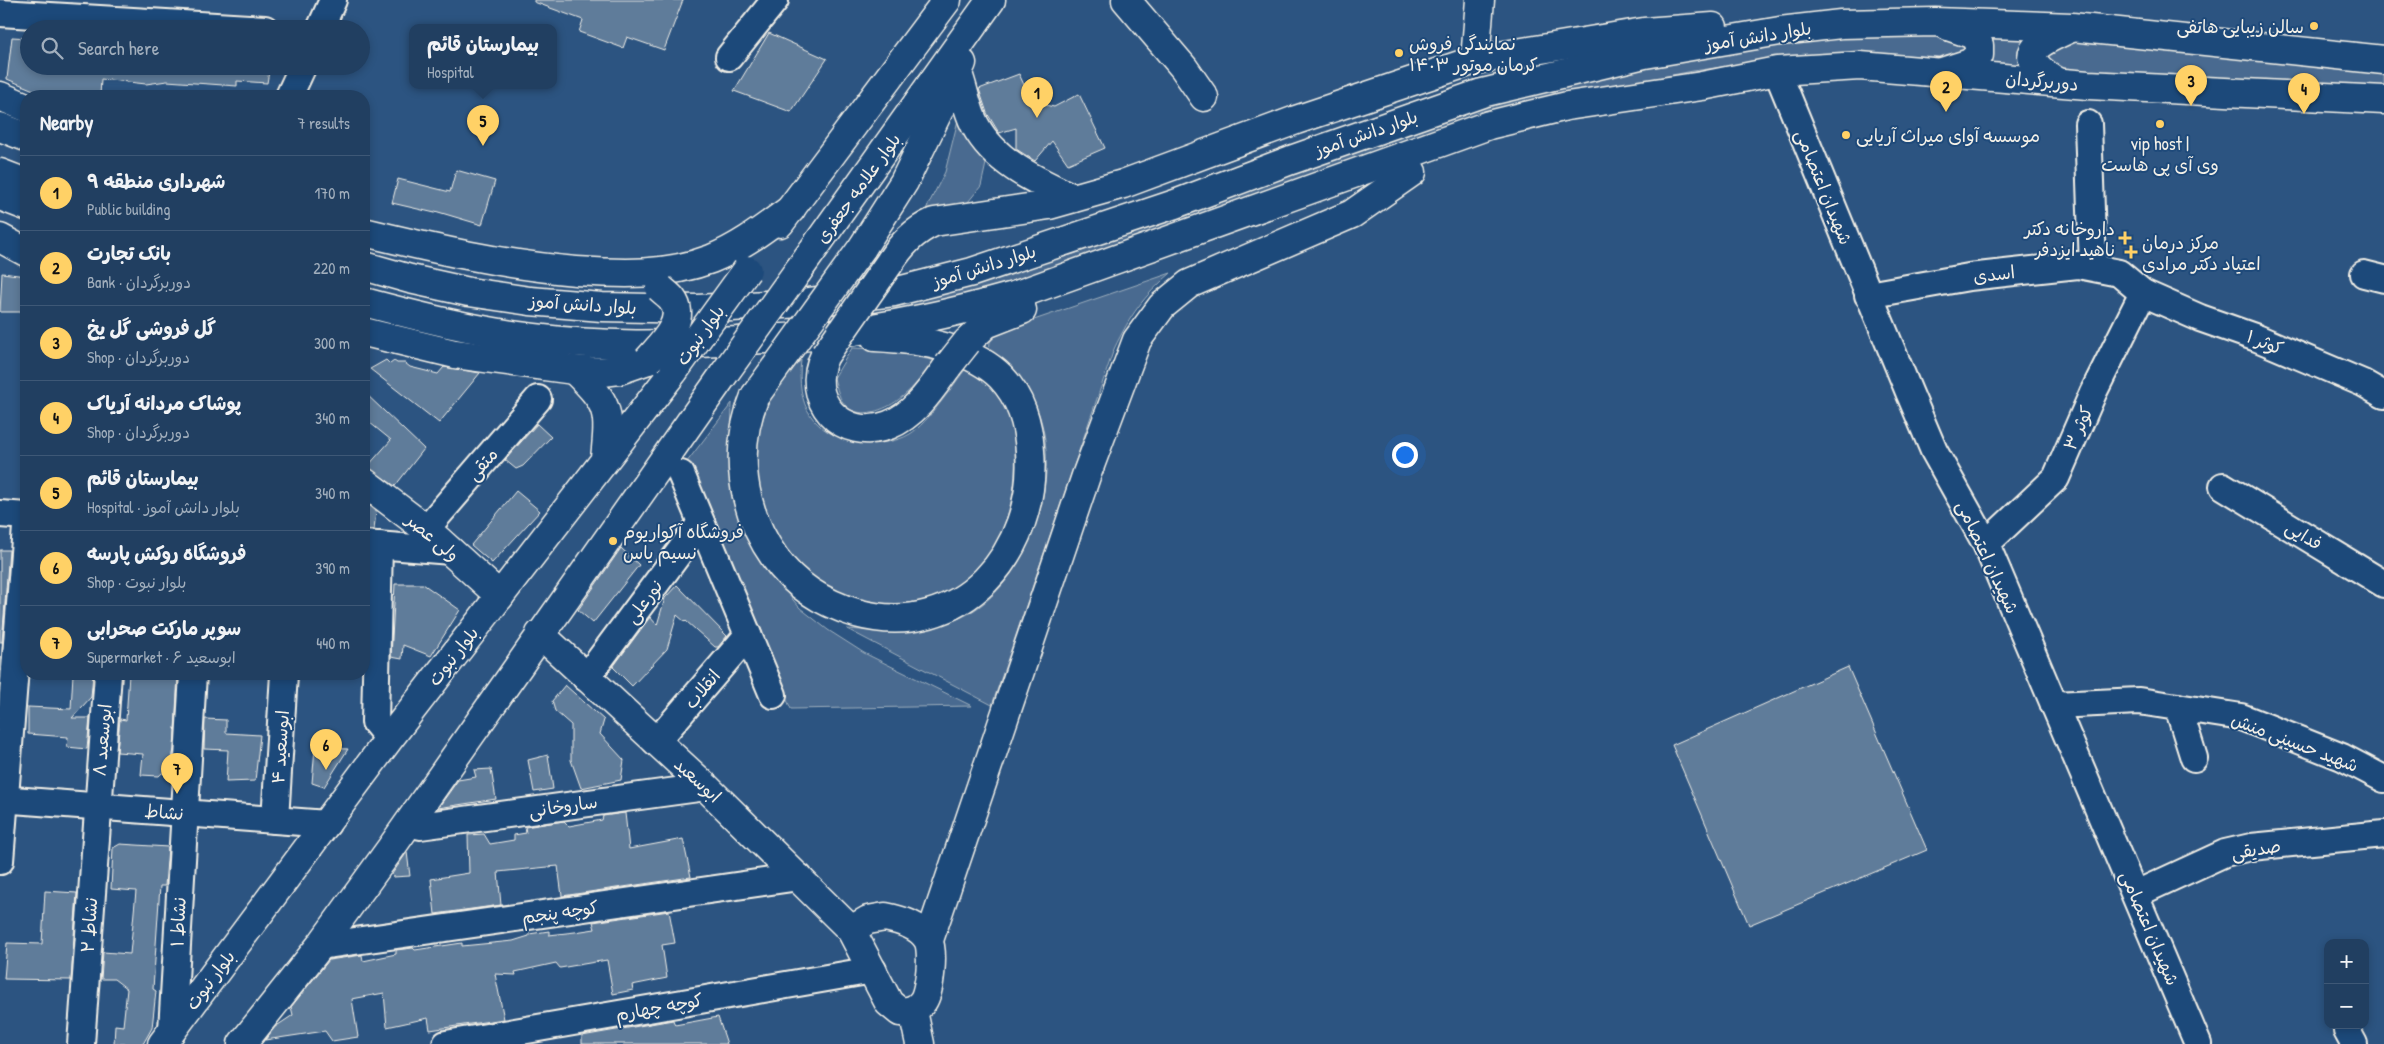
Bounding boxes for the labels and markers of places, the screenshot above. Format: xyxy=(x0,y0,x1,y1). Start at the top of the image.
place label: سالن زیبایی هاتفی xyxy=(2176,14,2304,39)
marker: سالن زیبایی هاتفی xyxy=(2308,20,2320,32)
place label: نمایندگی فروش ۱۴۰۳ کرمان موتور xyxy=(1409,31,1538,77)
marker: نمایندگی فروش ۱۴۰۳ کرمان موتور xyxy=(1393,47,1405,59)
pin: 3 xyxy=(2175,65,2207,106)
pin: 2 xyxy=(1930,71,1962,112)
pin: 4 xyxy=(2288,73,2320,114)
pin: 1 xyxy=(1021,77,1053,118)
pin: 5 xyxy=(467,105,499,146)
marker: vip host | وی آی پی هاست xyxy=(2154,118,2166,130)
place label: موسسه آوای میراث آریایی xyxy=(1856,123,2040,148)
marker: موسسه آوای میراث آریایی xyxy=(1840,129,1852,141)
place label: vip host | وی آی پی هاست xyxy=(2101,131,2219,177)
place label: داروخانه دکتر ناهید ایزدفر xyxy=(2022,216,2115,262)
place label: مرکز درمان اعتیاد دکتر مرادی xyxy=(2142,230,2261,276)
marker: داروخانه دکتر ناهید ایزدفر xyxy=(2119,232,2131,244)
marker: مرکز درمان اعتیاد دکتر مرادی xyxy=(2124,245,2138,259)
place label: فروشگاه آکواریوم نسیم یاس xyxy=(623,519,744,567)
marker: فروشگاه آکواریوم نسیم یاس xyxy=(607,535,619,547)
pin: 6 xyxy=(310,729,342,770)
pin: 7 xyxy=(161,753,193,794)

